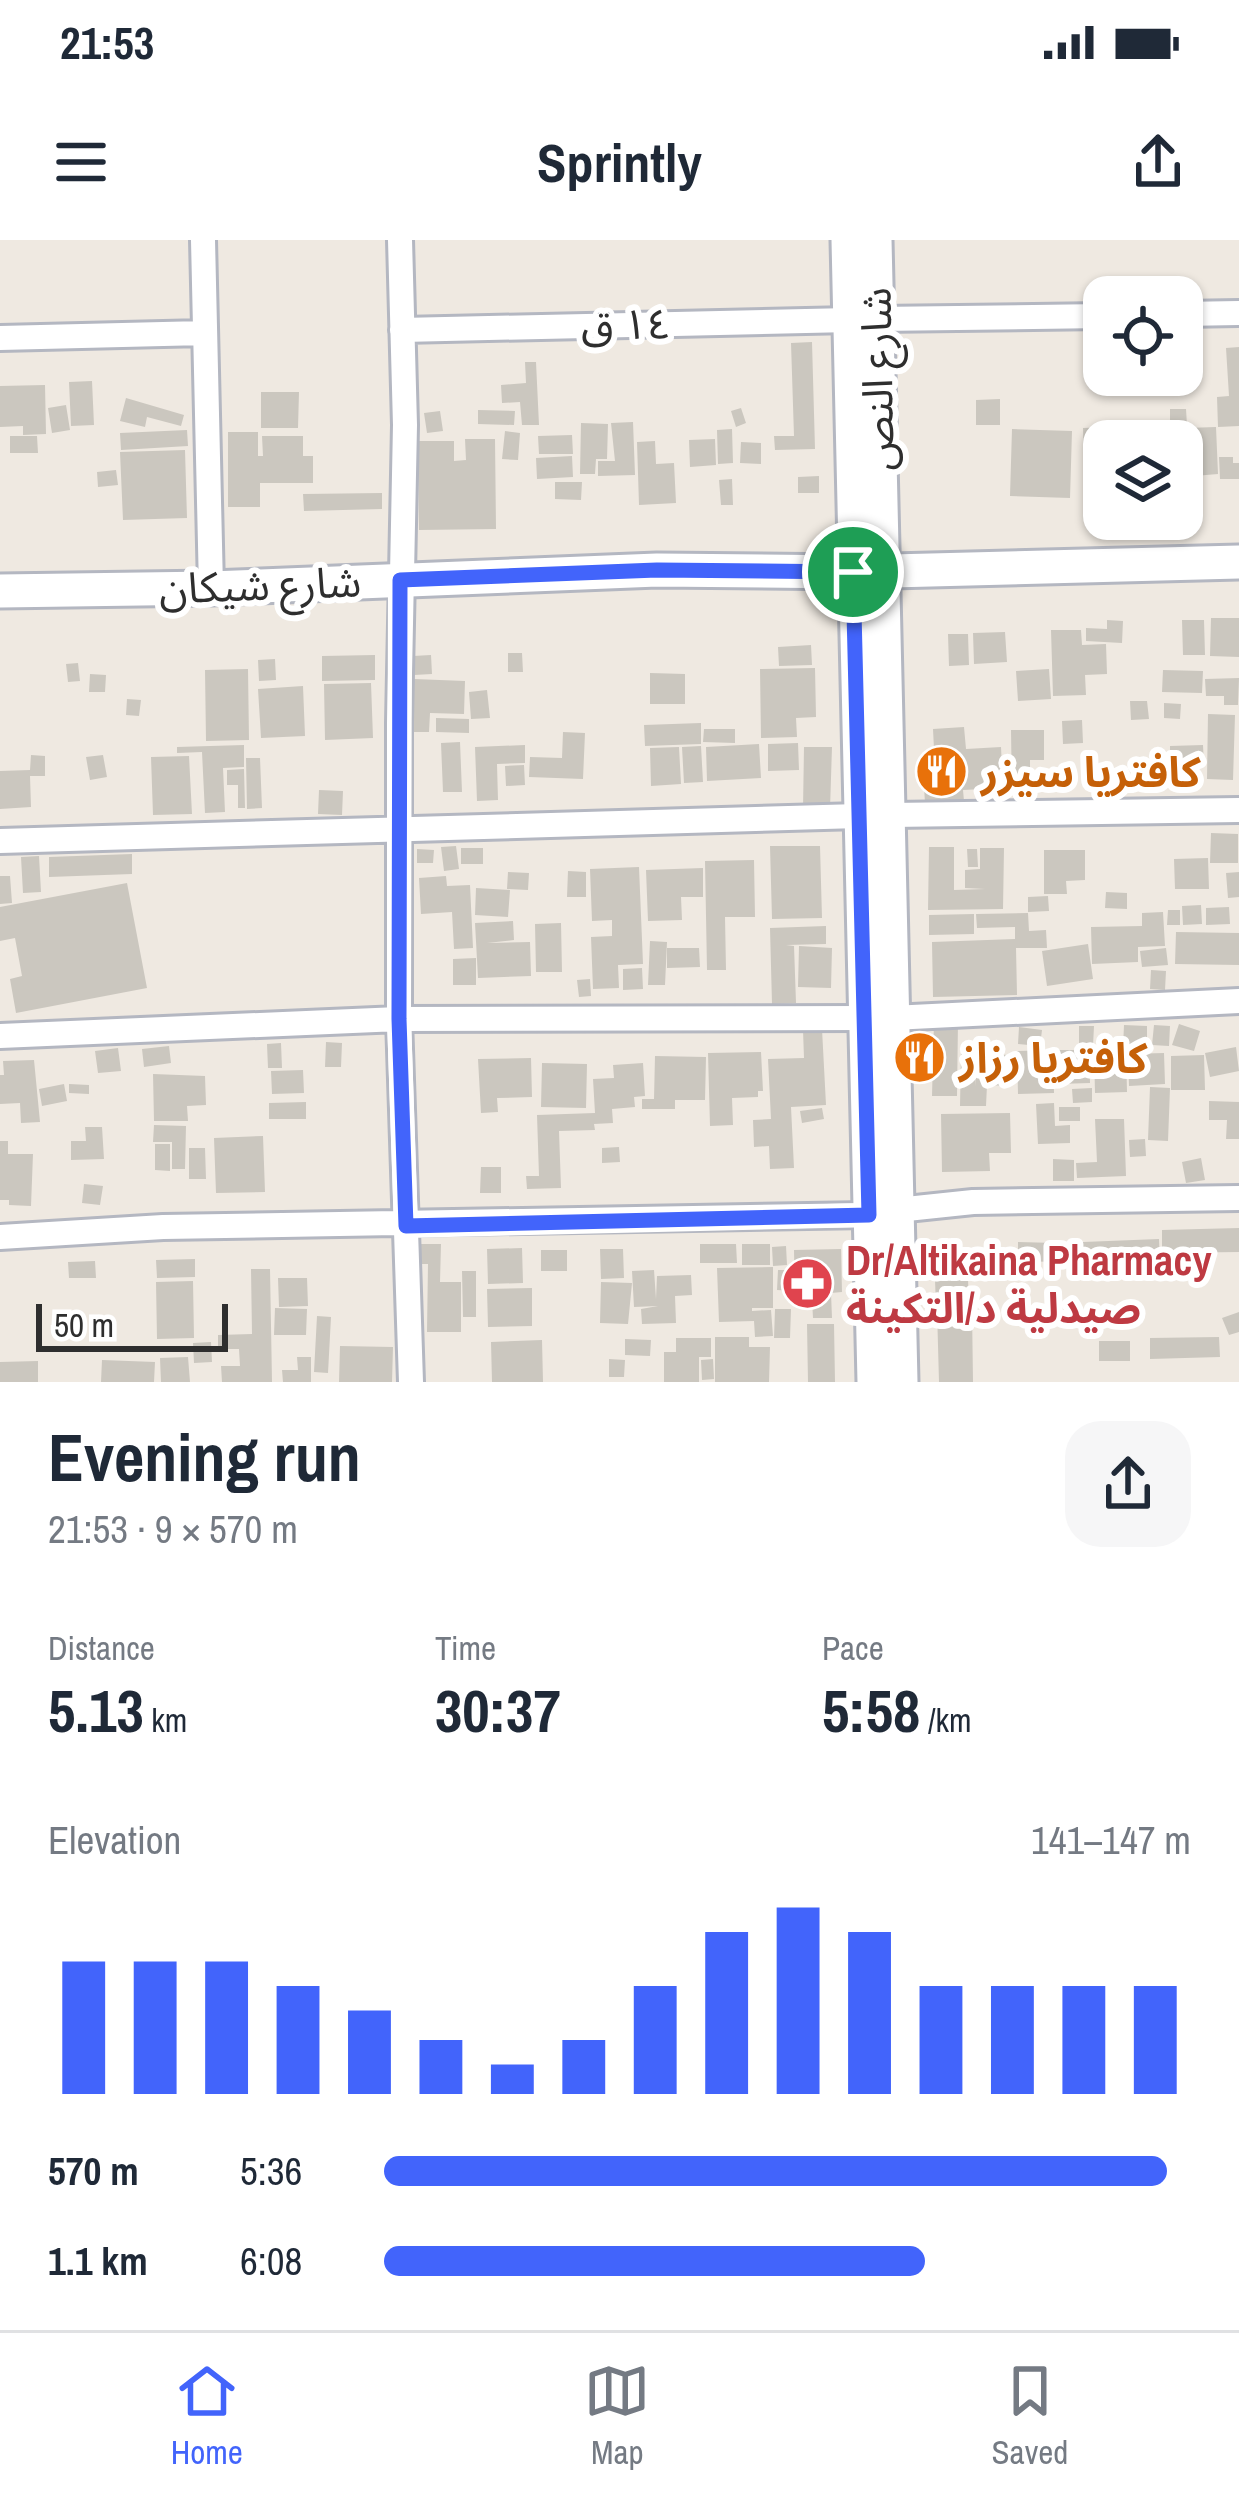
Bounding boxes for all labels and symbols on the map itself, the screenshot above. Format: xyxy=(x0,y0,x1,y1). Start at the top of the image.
street label: شارع النص xyxy=(847,287,911,471)
street label: ١٤ ق xyxy=(580,295,672,353)
pin xyxy=(802,521,904,623)
street label: شارع شيكان xyxy=(158,553,362,621)
restaurant icon: كافتريا سيزر xyxy=(914,744,970,800)
place label: كافتريا سيزر xyxy=(979,744,1202,800)
restaurant icon: كافتريا رزاز xyxy=(892,1030,948,1086)
place label: كافتريا رزاز xyxy=(957,1030,1148,1086)
place label: Dr/Altikaina Pharmacy صيدلية د/التكينة xyxy=(846,1232,1212,1336)
pharmacy icon: Dr/Altikaina Pharmacy صيدلية د/التكينة xyxy=(779,1256,835,1312)
scale bar xyxy=(36,1298,228,1351)

